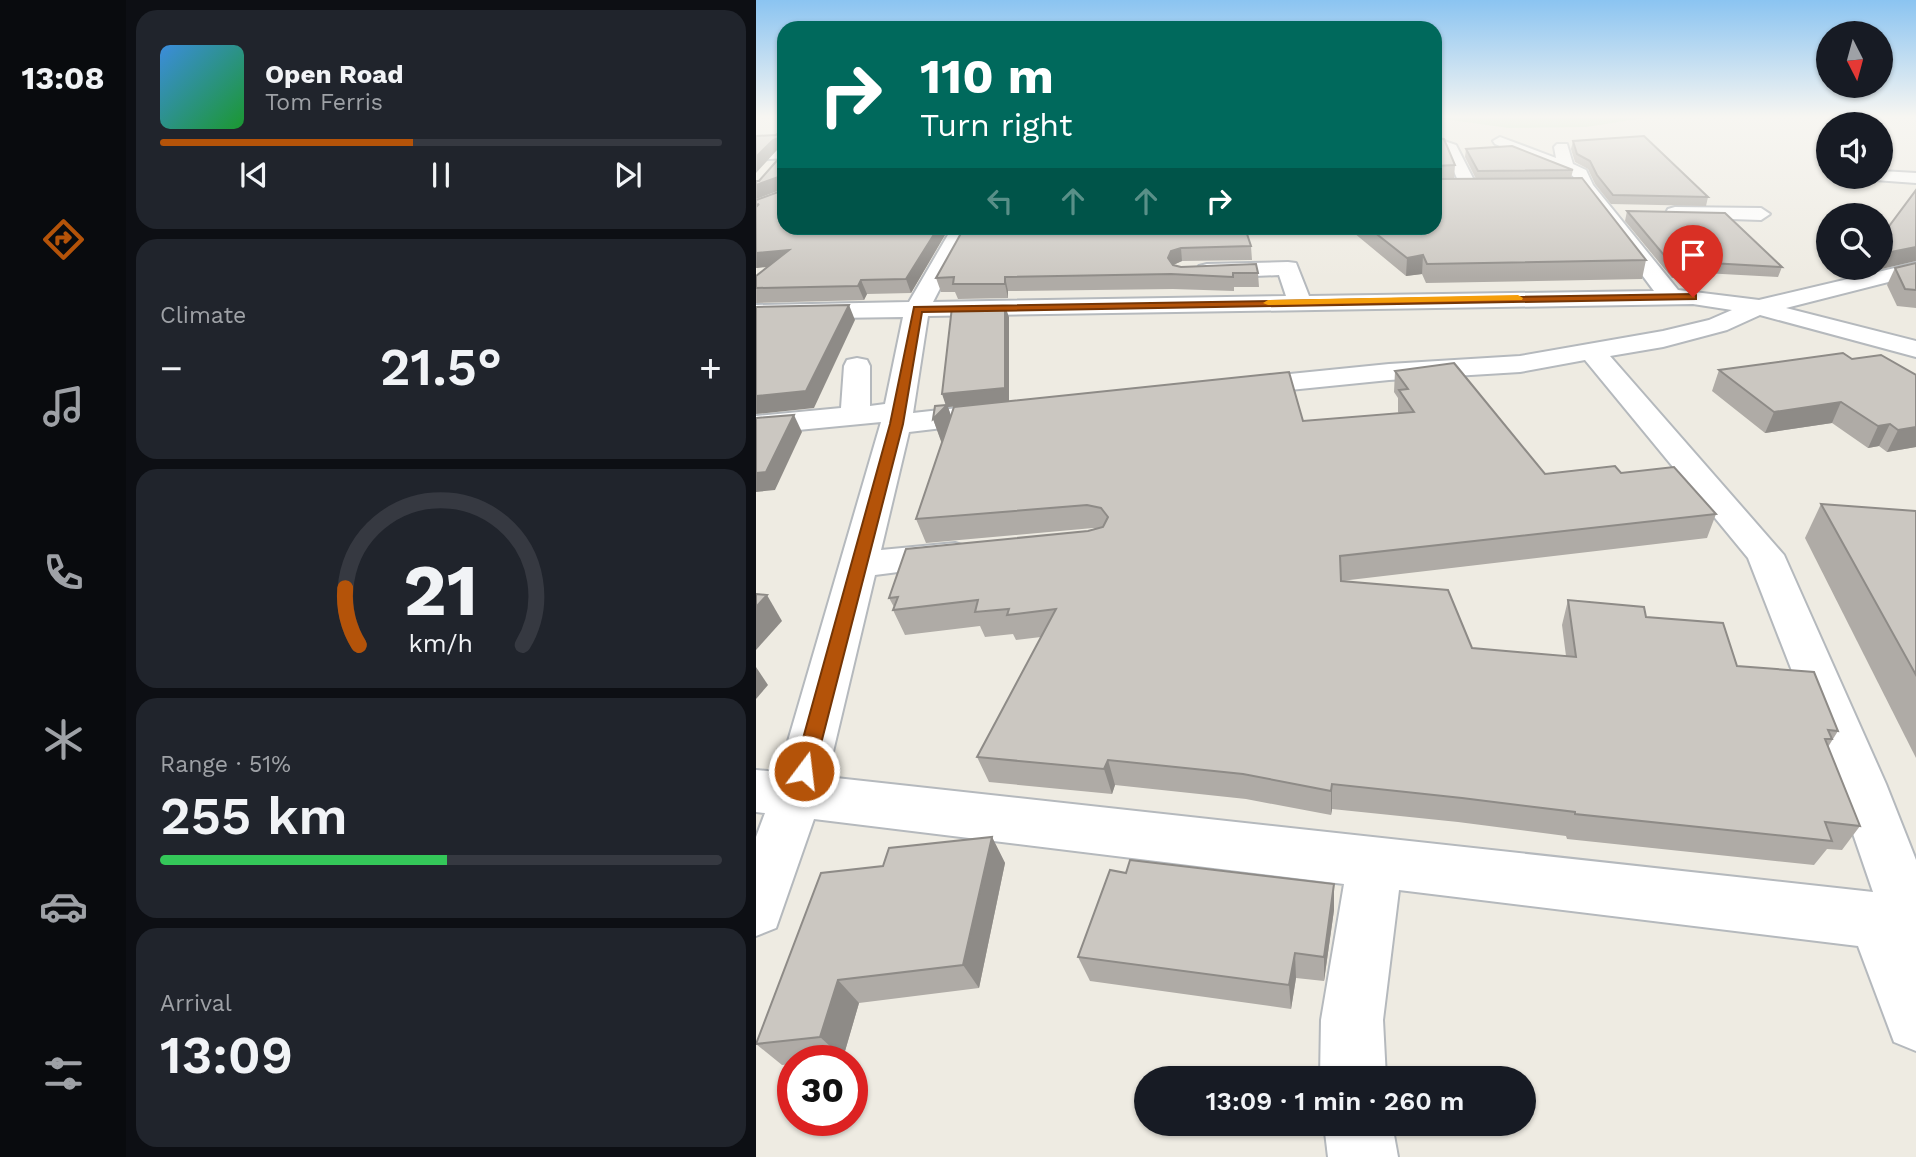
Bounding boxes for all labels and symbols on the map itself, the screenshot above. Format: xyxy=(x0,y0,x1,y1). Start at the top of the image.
north arrow xyxy=(1816,21,1894,98)
pin xyxy=(1663,225,1723,297)
position arrow xyxy=(767,734,841,808)
speed limit sign: 30 xyxy=(777,1045,868,1136)

